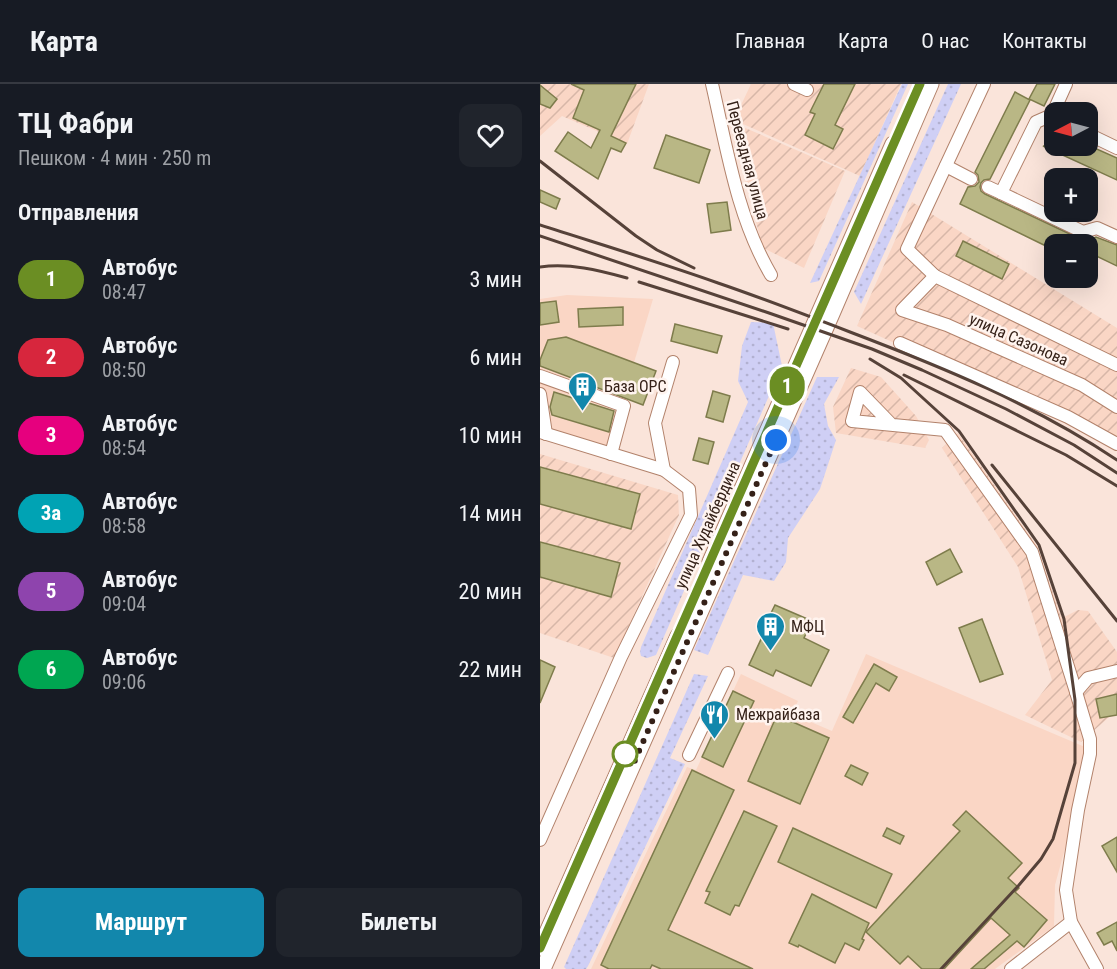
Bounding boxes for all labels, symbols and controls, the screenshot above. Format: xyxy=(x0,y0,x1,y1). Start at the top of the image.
text: Карта xyxy=(30,25,98,58)
text: Главная xyxy=(735,29,805,53)
text: Карта xyxy=(838,29,888,53)
text: О нас xyxy=(921,29,969,53)
text: Контакты xyxy=(1002,29,1087,53)
street label: Переездная улица xyxy=(723,99,772,221)
north arrow xyxy=(1044,102,1098,156)
map controls xyxy=(1044,102,1098,288)
button: heart xyxy=(459,104,522,167)
text: ТЦ Фабри xyxy=(18,107,133,140)
text: Пешком · 4 мин · 250 m xyxy=(18,146,211,170)
button: + xyxy=(1044,168,1098,222)
text: Отправления xyxy=(18,200,139,225)
button: − xyxy=(1044,234,1098,288)
text: Автобус xyxy=(102,255,177,280)
text: 1 xyxy=(46,267,56,291)
text: 3 мин xyxy=(469,267,522,292)
text: 08:47 xyxy=(102,280,146,304)
street label: улица Сазонова xyxy=(966,309,1071,370)
text: Автобус xyxy=(102,333,177,358)
text: 2 xyxy=(46,345,56,369)
text: 6 мин xyxy=(469,345,522,370)
text: 08:50 xyxy=(102,358,146,382)
line badge: 1 xyxy=(768,366,806,406)
building icon: База ОРС xyxy=(567,370,599,412)
text: 1 xyxy=(782,374,792,398)
place label: База ОРС xyxy=(604,377,667,396)
text: Автобус xyxy=(102,411,177,436)
text: 3 xyxy=(46,423,56,447)
text: 10 мин xyxy=(459,423,522,448)
your location xyxy=(761,425,791,455)
text: 08:54 xyxy=(102,436,146,460)
street label: улица Худайбердина xyxy=(671,459,744,592)
text: Автобус xyxy=(102,489,177,514)
text: 3а xyxy=(41,501,61,525)
text: 14 мин xyxy=(459,501,522,526)
text: 08:58 xyxy=(102,514,146,538)
text: Автобус xyxy=(102,567,177,592)
text: 5 xyxy=(46,579,56,603)
text: 20 мин xyxy=(459,579,522,604)
text: 09:04 xyxy=(102,592,146,616)
building icon: МФЦ xyxy=(754,610,786,652)
place label: МФЦ xyxy=(791,617,824,636)
text: Автобус xyxy=(102,645,177,670)
text: 6 xyxy=(46,657,56,681)
text: 22 мин xyxy=(459,657,522,682)
text: 09:06 xyxy=(102,670,146,694)
restaurant icon: Межрайбаза xyxy=(699,698,731,740)
place label: Межрайбаза xyxy=(736,705,820,724)
unlabelled marker xyxy=(612,741,638,767)
button: Маршрут xyxy=(18,888,264,957)
button: Билеты xyxy=(276,888,522,957)

